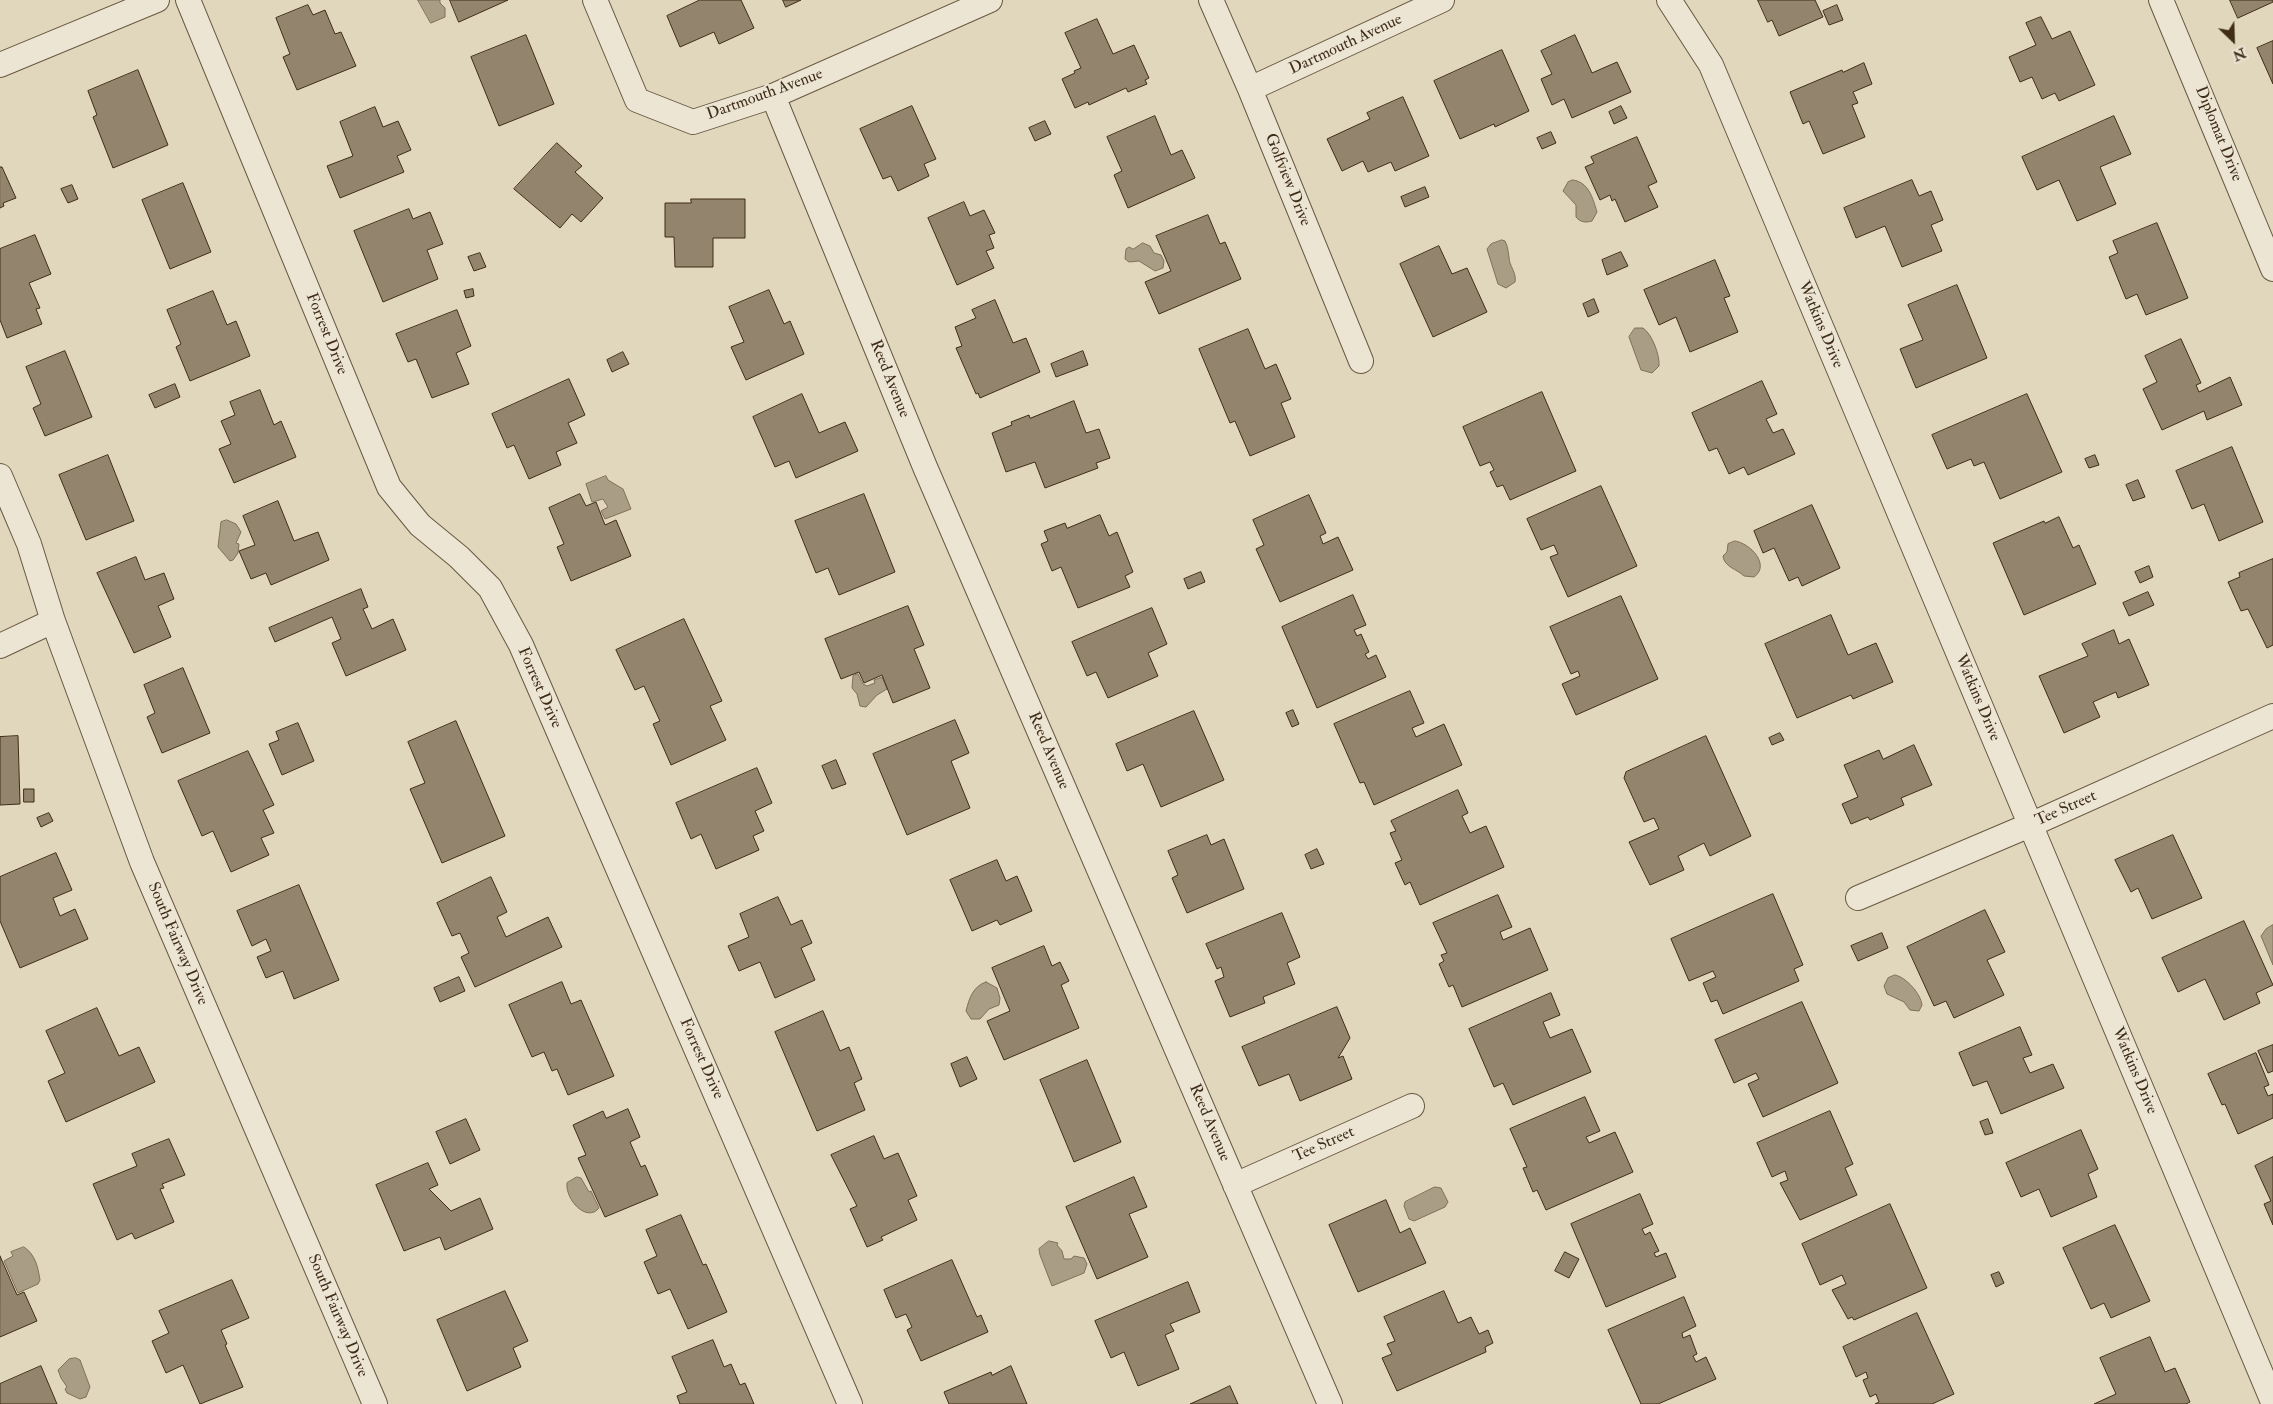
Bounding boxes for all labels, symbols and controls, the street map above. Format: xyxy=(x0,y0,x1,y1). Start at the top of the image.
street label: Dartmouth Avenue xyxy=(1287,10,1405,80)
north arrow xyxy=(2208,15,2258,65)
text: N xyxy=(2230,44,2249,64)
street label: Dartmouth Avenue xyxy=(704,65,826,125)
street label: Diplomat Drive xyxy=(2190,84,2246,184)
street label: Golfview Drive xyxy=(1260,131,1314,229)
street label: Watkins Drive xyxy=(1793,279,1847,371)
street label: Forrest Drive xyxy=(301,290,351,378)
street label: Reed Avenue xyxy=(865,337,913,421)
street label: Forrest Drive xyxy=(513,645,565,731)
street label: Watkins Drive xyxy=(1950,652,2004,744)
street label: Reed Avenue xyxy=(1023,709,1073,793)
street label: Tee Street xyxy=(2032,787,2100,831)
street label: South Fairway Drive xyxy=(142,880,212,1008)
street label: Forrest Drive xyxy=(675,1016,727,1102)
street label: Watkins Drive xyxy=(2107,1025,2161,1117)
street label: Reed Avenue xyxy=(1184,1081,1234,1165)
street label: Tee Street xyxy=(1290,1123,1358,1167)
street label: South Fairway Drive xyxy=(302,1252,372,1380)

